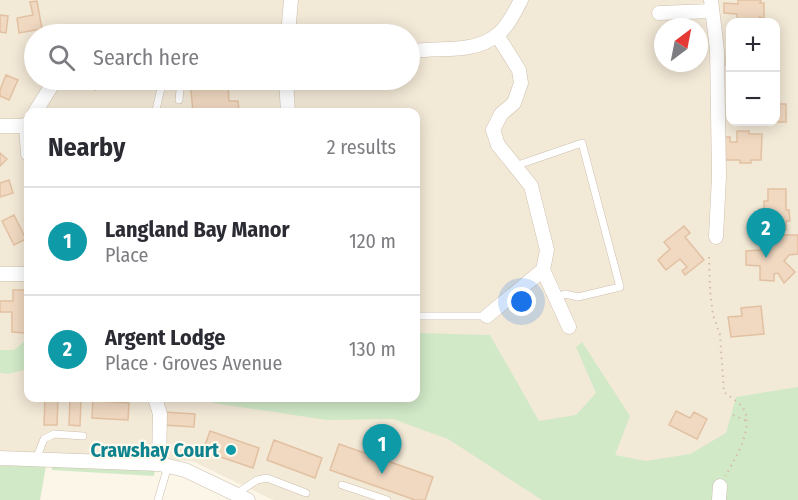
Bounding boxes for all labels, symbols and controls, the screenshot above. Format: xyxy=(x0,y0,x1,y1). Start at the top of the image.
north arrow xyxy=(654,18,708,72)
map controls xyxy=(726,18,780,126)
button: + xyxy=(726,18,780,72)
search box xyxy=(24,24,420,90)
icon: search xyxy=(45,41,78,74)
text: Search here xyxy=(93,44,199,71)
button: − xyxy=(726,72,780,126)
text: Nearby xyxy=(48,132,125,163)
text: 2 results xyxy=(327,135,396,159)
pin: 2 xyxy=(746,208,786,258)
text: Langland Bay Manor xyxy=(105,216,290,243)
text: 1 xyxy=(63,229,72,253)
text: 120 m xyxy=(349,229,396,253)
text: Place xyxy=(105,243,148,267)
your location xyxy=(507,287,536,316)
text: Argent Lodge xyxy=(105,324,225,351)
text: 2 xyxy=(63,337,72,361)
text: 130 m xyxy=(349,337,396,361)
text: Place · Groves Avenue xyxy=(105,351,282,375)
pin: 1 xyxy=(362,424,401,474)
place label: Crawshay Court xyxy=(90,438,220,462)
marker: Crawshay Court xyxy=(224,443,238,457)

